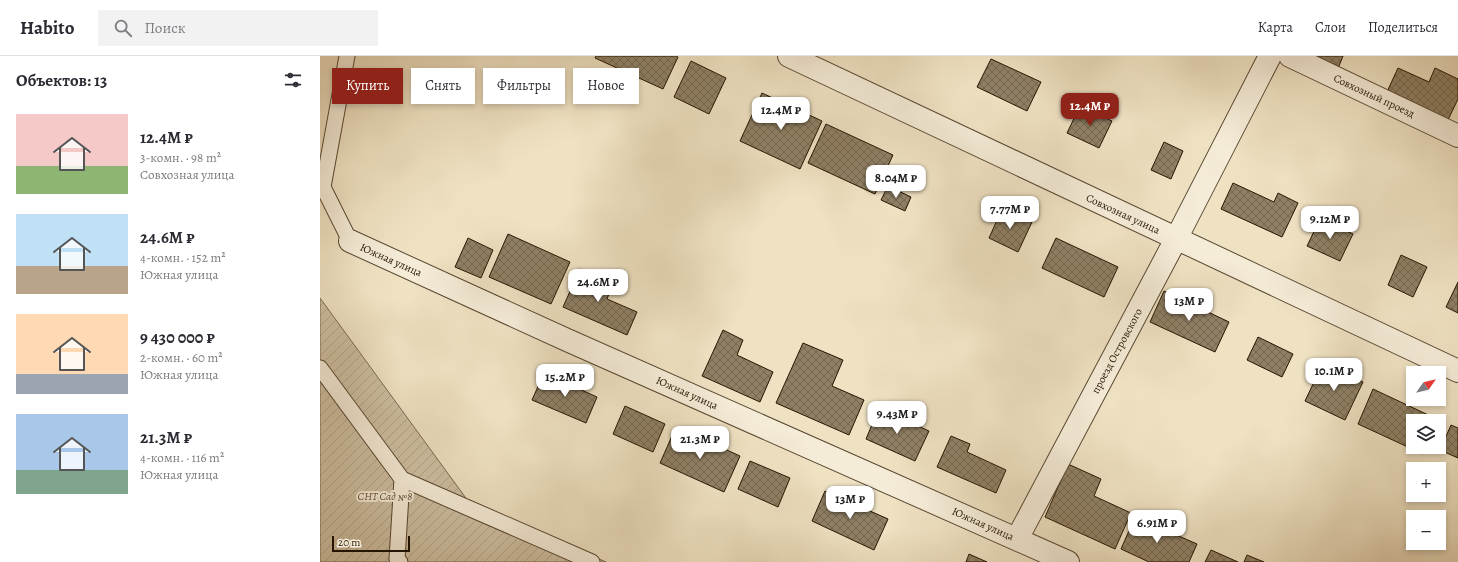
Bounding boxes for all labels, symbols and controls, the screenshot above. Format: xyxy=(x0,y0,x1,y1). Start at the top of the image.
search box xyxy=(98,10,378,46)
text: Habito xyxy=(20,15,74,41)
icon: search xyxy=(112,17,134,39)
text: Поиск xyxy=(144,18,186,38)
text: Карта xyxy=(1258,18,1293,37)
text: Слои xyxy=(1315,18,1346,37)
text: Поделиться xyxy=(1368,18,1438,37)
chip: Купить xyxy=(332,68,403,104)
chip: Снять xyxy=(411,68,475,104)
chip: Фильтры xyxy=(483,68,565,104)
chip: Новое xyxy=(573,68,639,104)
text: Объектов: 13 xyxy=(16,69,107,92)
icon: filters xyxy=(282,69,304,91)
street label: Совхозный проезд xyxy=(1331,71,1418,122)
pin: 12.4M ₽ xyxy=(1053,93,1127,127)
pin: 12.4M ₽ xyxy=(744,97,818,131)
text: 12.4M ₽ xyxy=(1070,97,1110,114)
text: 12.4M ₽ xyxy=(761,101,801,118)
text: 12.4M ₽ xyxy=(140,126,193,149)
icon: home xyxy=(48,130,96,178)
text: 3-комн. · 98 m² xyxy=(140,149,221,166)
pin: 8.04M ₽ xyxy=(859,165,933,199)
text: Совхозная улица xyxy=(140,166,235,183)
text: 8.04M ₽ xyxy=(875,169,917,186)
street label: Совхозная улица xyxy=(1084,190,1163,238)
pin: 7.77M ₽ xyxy=(973,196,1047,230)
text: 7.77M ₽ xyxy=(990,200,1030,217)
pin: 9.12M ₽ xyxy=(1293,206,1367,240)
text: 9.12M ₽ xyxy=(1310,210,1350,227)
text: 24.6M ₽ xyxy=(140,226,195,249)
icon: home xyxy=(48,230,96,278)
street label: Южная улица xyxy=(358,240,425,281)
text: 4-комн. · 152 m² xyxy=(140,249,225,266)
text: Южная улица xyxy=(140,266,218,283)
pin: 24.6M ₽ xyxy=(561,269,635,303)
text: 24.6M ₽ xyxy=(577,273,619,290)
pin: 13M ₽ xyxy=(1161,288,1217,322)
text: 13M ₽ xyxy=(1174,292,1204,309)
street label: проезд Островского xyxy=(1088,305,1146,396)
text: 9 430 000 ₽ xyxy=(140,326,215,349)
icon: home xyxy=(48,330,96,378)
text: 2-комн. · 60 m² xyxy=(140,349,223,366)
pin: 10.1M ₽ xyxy=(1297,358,1371,392)
text: 10.1M ₽ xyxy=(1314,362,1354,379)
pin: 15.2M ₽ xyxy=(528,364,602,398)
text: Южная улица xyxy=(140,366,218,383)
north arrow xyxy=(1406,366,1446,406)
map controls xyxy=(1406,366,1446,550)
text: 15.2M ₽ xyxy=(545,368,585,385)
street label: Южная улица xyxy=(654,373,721,414)
pin: 9.43M ₽ xyxy=(860,401,934,435)
text: 9.43M ₽ xyxy=(876,405,918,422)
button: layers xyxy=(1406,414,1446,454)
text: 21.3M ₽ xyxy=(140,426,192,449)
pin: 21.3M ₽ xyxy=(663,426,737,460)
icon: home xyxy=(48,430,96,478)
text: 21.3M ₽ xyxy=(680,430,720,447)
text: 4-комн. · 116 m² xyxy=(140,449,224,466)
button: + xyxy=(1406,462,1446,502)
text: Южная улица xyxy=(140,466,218,483)
pin: 13M ₽ xyxy=(822,486,878,520)
park label: СНТ Сад №8 xyxy=(358,489,412,504)
text: 13M ₽ xyxy=(835,490,865,507)
street label: Южная улица xyxy=(950,504,1017,545)
pin: 6.91M ₽ xyxy=(1120,510,1194,544)
button: − xyxy=(1406,510,1446,550)
text: 6.91M ₽ xyxy=(1137,514,1177,531)
scale bar xyxy=(332,534,410,553)
text: 20 m xyxy=(338,535,360,550)

